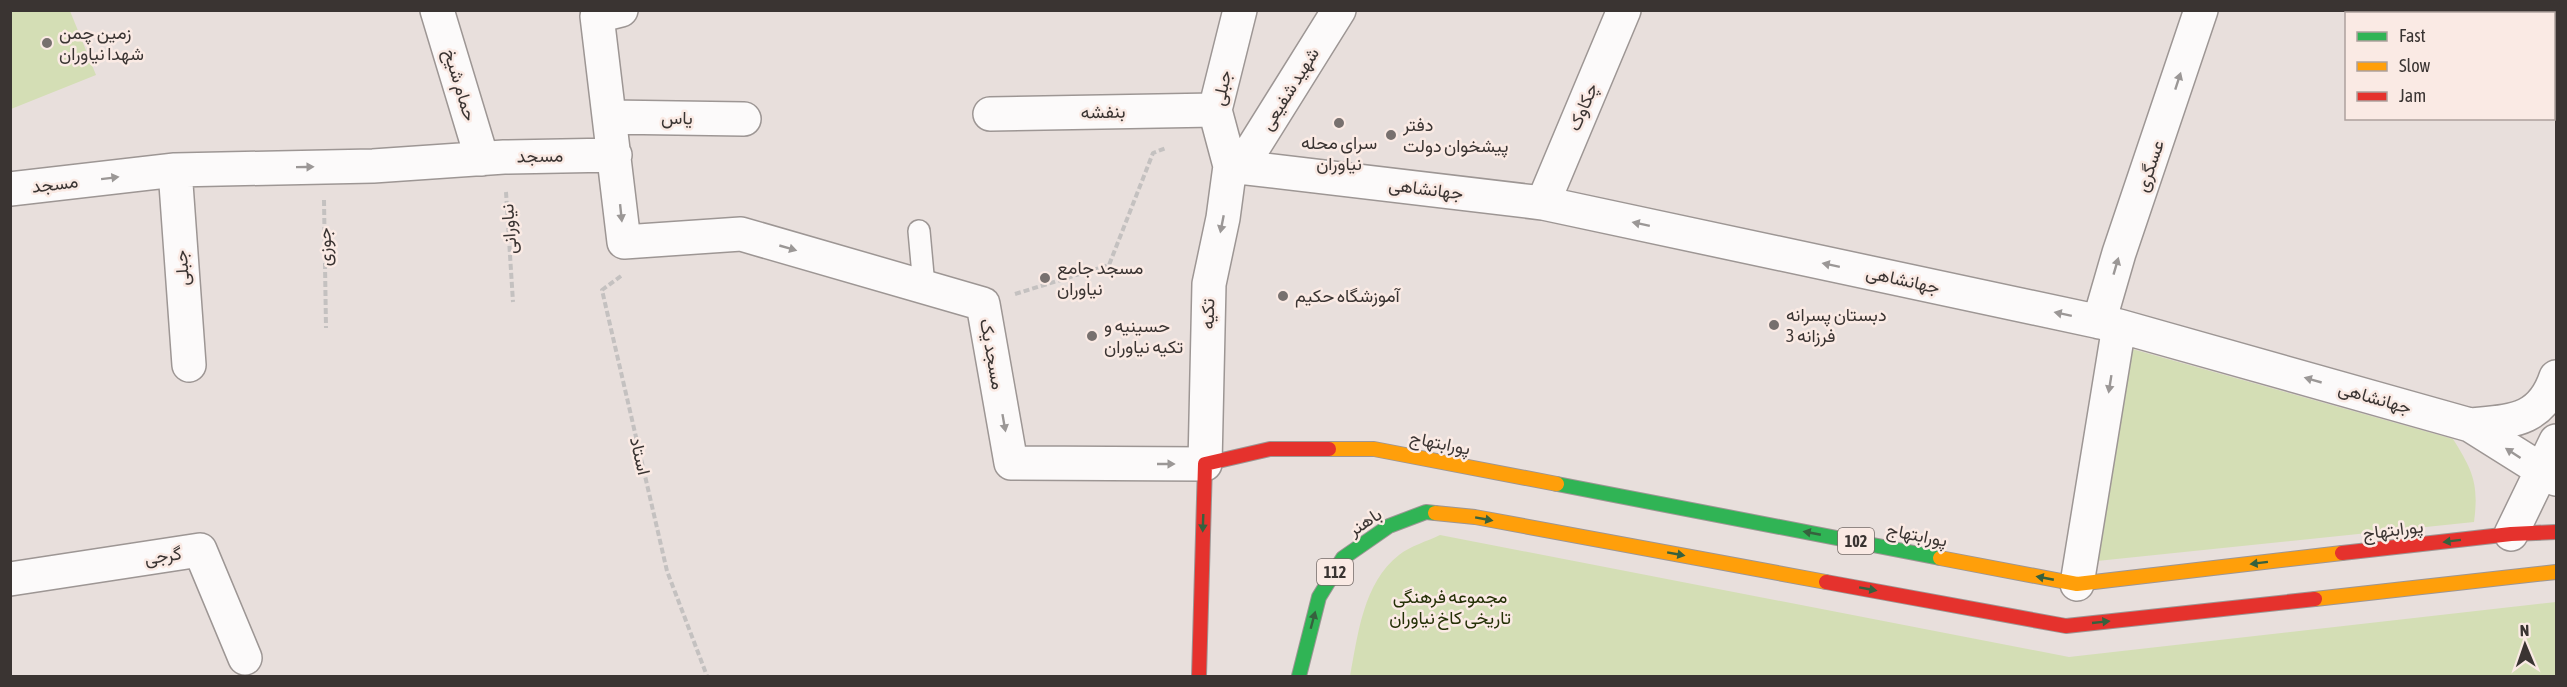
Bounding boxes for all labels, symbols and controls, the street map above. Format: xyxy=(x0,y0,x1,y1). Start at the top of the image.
legend xyxy=(2345,12,2555,120)
place label: زمین چمن شهدا نیاوران xyxy=(59,22,144,65)
text: Fast xyxy=(2399,25,2426,46)
marker: زمین چمن شهدا نیاوران xyxy=(40,36,54,50)
street label: شهید شفیعی xyxy=(1256,44,1324,134)
street label: حمام شیخ xyxy=(438,46,481,124)
text: Slow xyxy=(2399,55,2430,76)
street label: جبلی xyxy=(1208,68,1236,108)
one-way arrow xyxy=(2174,72,2183,90)
street label: چکاوک xyxy=(1563,80,1604,135)
text: Jam xyxy=(2399,85,2426,106)
street label: بنفشه xyxy=(1080,101,1126,122)
street label: یاس xyxy=(661,107,693,129)
place label: دفتر پیشخوان دولت xyxy=(1402,114,1509,158)
marker: سرای محله نیاوران xyxy=(1332,116,1346,130)
marker: دفتر پیشخوان دولت xyxy=(1384,128,1398,142)
place label: سرای محله نیاوران xyxy=(1301,132,1377,175)
street label: عسگری xyxy=(2131,137,2169,195)
street label: مسجد xyxy=(516,145,563,166)
one-way arrow xyxy=(295,162,314,172)
street label: مسجد xyxy=(31,170,79,197)
one-way arrow xyxy=(101,173,120,182)
street label: جهانشاهی xyxy=(1387,174,1465,204)
street label: نیاورانی xyxy=(496,203,522,255)
one-way arrow xyxy=(616,203,626,222)
one-way arrow xyxy=(1217,214,1226,233)
one-way arrow xyxy=(1631,219,1650,228)
street label: جوزی xyxy=(314,227,336,267)
one-way arrow xyxy=(779,243,797,253)
street label: جبلی xyxy=(170,249,194,287)
place label: مسجد جامع نیاوران xyxy=(1057,257,1143,300)
one-way arrow xyxy=(2112,257,2121,275)
one-way arrow xyxy=(1822,260,1841,269)
street label: جهانشاهی xyxy=(1864,261,1942,299)
marker: مسجد جامع نیاوران xyxy=(1038,271,1052,285)
place label: آموزشگاه حکیم xyxy=(1295,285,1401,308)
marker: آموزشگاه حکیم xyxy=(1276,289,1290,303)
street label: تکیه xyxy=(1197,298,1218,330)
place label: دبستان پسرانه فرزانه 3 xyxy=(1786,304,1887,347)
one-way arrow xyxy=(2054,309,2073,318)
place label: حسینیه و تکیه نیاوران xyxy=(1104,315,1183,358)
street label: مسجد یک xyxy=(976,317,1009,391)
marker: دبستان پسرانه فرزانه 3 xyxy=(1767,318,1781,332)
marker: حسینیه و تکیه نیاوران xyxy=(1085,329,1099,343)
one-way arrow xyxy=(2105,374,2114,393)
one-way arrow xyxy=(2303,375,2322,385)
street label: جهانشاهی xyxy=(2336,377,2414,419)
one-way arrow xyxy=(1000,414,1009,433)
street label: پورابتهاج xyxy=(1408,426,1472,461)
street label: استاد xyxy=(626,435,655,477)
one-way arrow xyxy=(2505,447,2521,459)
one-way arrow xyxy=(1156,459,1175,469)
street label: باهنر xyxy=(1343,503,1386,541)
one-way arrow xyxy=(1198,513,1207,532)
one-way arrow xyxy=(1475,514,1494,523)
street label: پورابتهاج xyxy=(2361,515,2425,546)
street label: پورابتهاج xyxy=(1885,518,1949,553)
one-way arrow xyxy=(1802,528,1821,537)
road number: 102 xyxy=(1838,528,1874,554)
one-way arrow xyxy=(2443,536,2462,546)
street label: گرجی xyxy=(143,542,183,570)
one-way arrow xyxy=(1667,550,1686,559)
one-way arrow xyxy=(2249,558,2268,568)
road number: 112 xyxy=(1317,559,1353,585)
one-way arrow xyxy=(2035,573,2054,582)
one-way arrow xyxy=(1859,585,1878,594)
park label: مجموعه فرهنگی تاریخی کاخ نیاوران xyxy=(1389,586,1511,630)
one-way arrow xyxy=(1309,611,1319,629)
north arrow xyxy=(2495,615,2555,675)
one-way arrow xyxy=(2092,617,2111,627)
text: N xyxy=(2519,621,2530,639)

